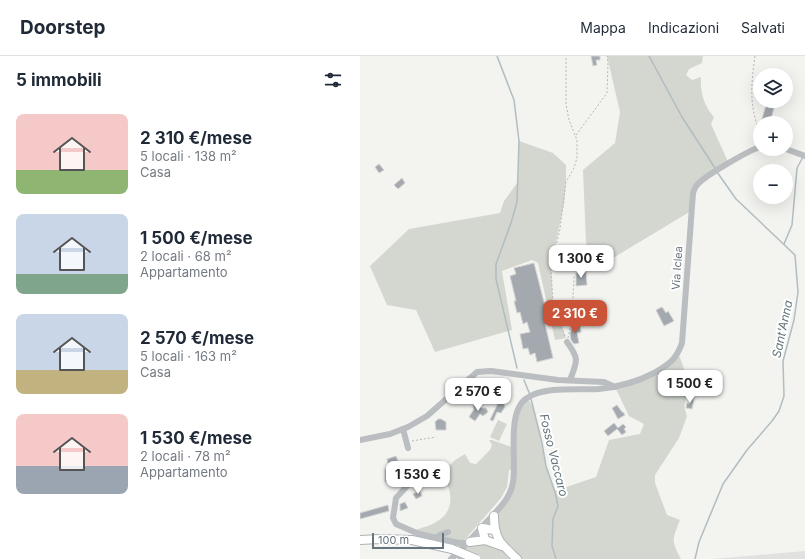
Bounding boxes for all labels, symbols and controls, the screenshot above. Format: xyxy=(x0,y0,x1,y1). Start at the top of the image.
text: Doorstep xyxy=(20,16,105,39)
text: Mappa xyxy=(580,19,626,36)
text: Indicazioni xyxy=(648,19,719,36)
text: Salvati xyxy=(741,19,785,36)
map controls xyxy=(753,68,793,204)
button: layers xyxy=(753,68,793,108)
icon: filters xyxy=(322,69,344,91)
text: 5 immobili xyxy=(16,70,102,90)
button: + xyxy=(753,116,793,156)
text: 2 310 €/mese xyxy=(140,128,252,148)
icon: home xyxy=(48,130,96,178)
text: 5 locali · 138 m² xyxy=(140,148,237,164)
text: Casa xyxy=(140,164,171,180)
button: − xyxy=(753,164,793,204)
text: 1 500 €/mese xyxy=(140,228,253,248)
icon: home xyxy=(48,230,96,278)
pin: 1 300 € xyxy=(544,245,618,279)
street label: Via Iclea xyxy=(668,246,686,290)
text: 2 locali · 68 m² xyxy=(140,248,232,264)
text: 1 300 € xyxy=(558,250,604,266)
text: Appartamento xyxy=(140,264,228,280)
water label: Sant'Anna xyxy=(769,299,795,359)
pin: 2 310 € xyxy=(538,300,612,334)
text: 2 310 € xyxy=(552,305,598,321)
text: 2 570 €/mese xyxy=(140,328,254,348)
icon: home xyxy=(48,330,96,378)
text: 5 locali · 163 m² xyxy=(140,348,237,364)
text: Casa xyxy=(140,364,171,380)
pin: 1 500 € xyxy=(653,370,727,404)
text: 1 500 € xyxy=(667,375,713,391)
pin: 2 570 € xyxy=(441,378,515,412)
text: 2 570 € xyxy=(454,383,502,399)
water label: Fosso Vaccaro xyxy=(536,412,572,498)
text: 1 530 €/mese xyxy=(140,428,252,448)
icon: home xyxy=(48,430,96,478)
text: 2 locali · 78 m² xyxy=(140,448,231,464)
pin: 1 530 € xyxy=(381,461,455,495)
text: Appartamento xyxy=(140,464,228,480)
text: 1 530 € xyxy=(395,466,441,482)
scale bar xyxy=(372,531,444,550)
text: 100 m xyxy=(378,533,409,547)

